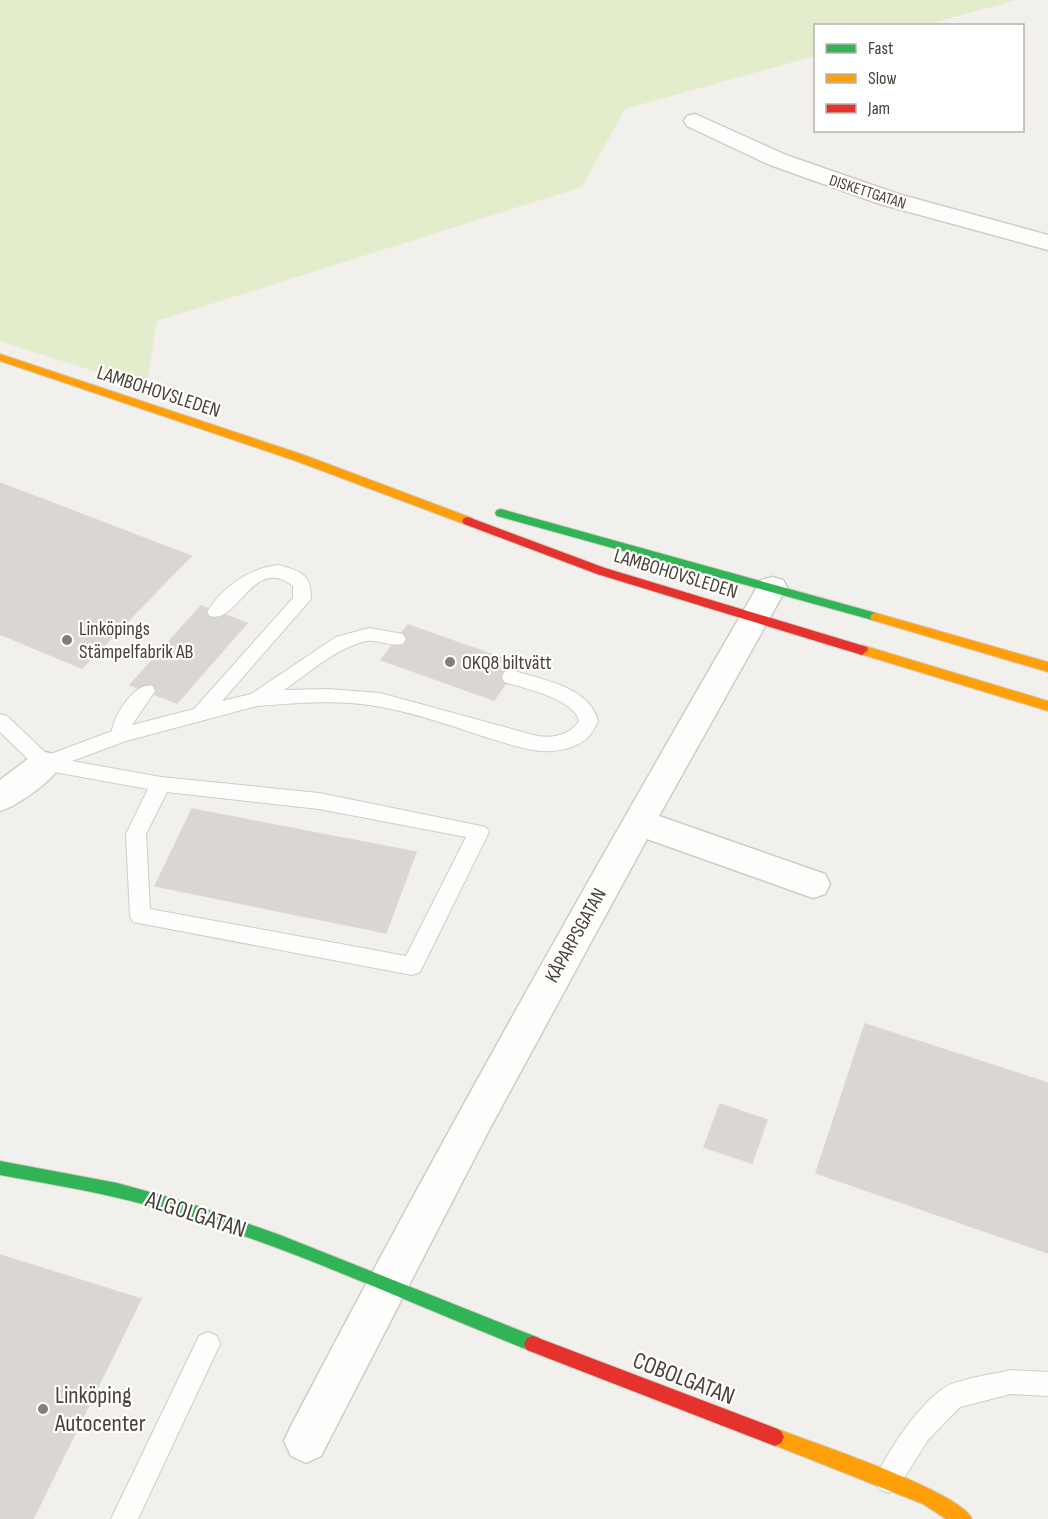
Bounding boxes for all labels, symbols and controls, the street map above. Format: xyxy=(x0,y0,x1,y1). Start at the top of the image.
legend xyxy=(814,24,1024,132)
text: Fast xyxy=(868,38,894,59)
text: Slow xyxy=(868,68,897,89)
text: Jam xyxy=(867,98,890,119)
street label: DISKETTGATAN xyxy=(827,171,908,214)
street label: LAMBOHOVSLEDEN xyxy=(94,361,223,423)
street label: LAMBOHOVSLEDEN xyxy=(611,544,741,604)
place label: Linköpings Stämpelfabrik AB xyxy=(79,617,194,664)
marker: Linköpings Stämpelfabrik AB xyxy=(60,633,74,647)
place label: OKQ8 biltvätt xyxy=(462,651,552,675)
marker: OKQ8 biltvätt xyxy=(443,655,457,669)
street label: KÅPARPSGATAN xyxy=(540,884,612,987)
street label: ALGOLGATAN xyxy=(141,1184,250,1244)
street label: COBOLGATAN xyxy=(629,1346,739,1411)
place label: Linköping Autocenter xyxy=(54,1381,146,1438)
marker: Linköping Autocenter xyxy=(36,1402,50,1416)

